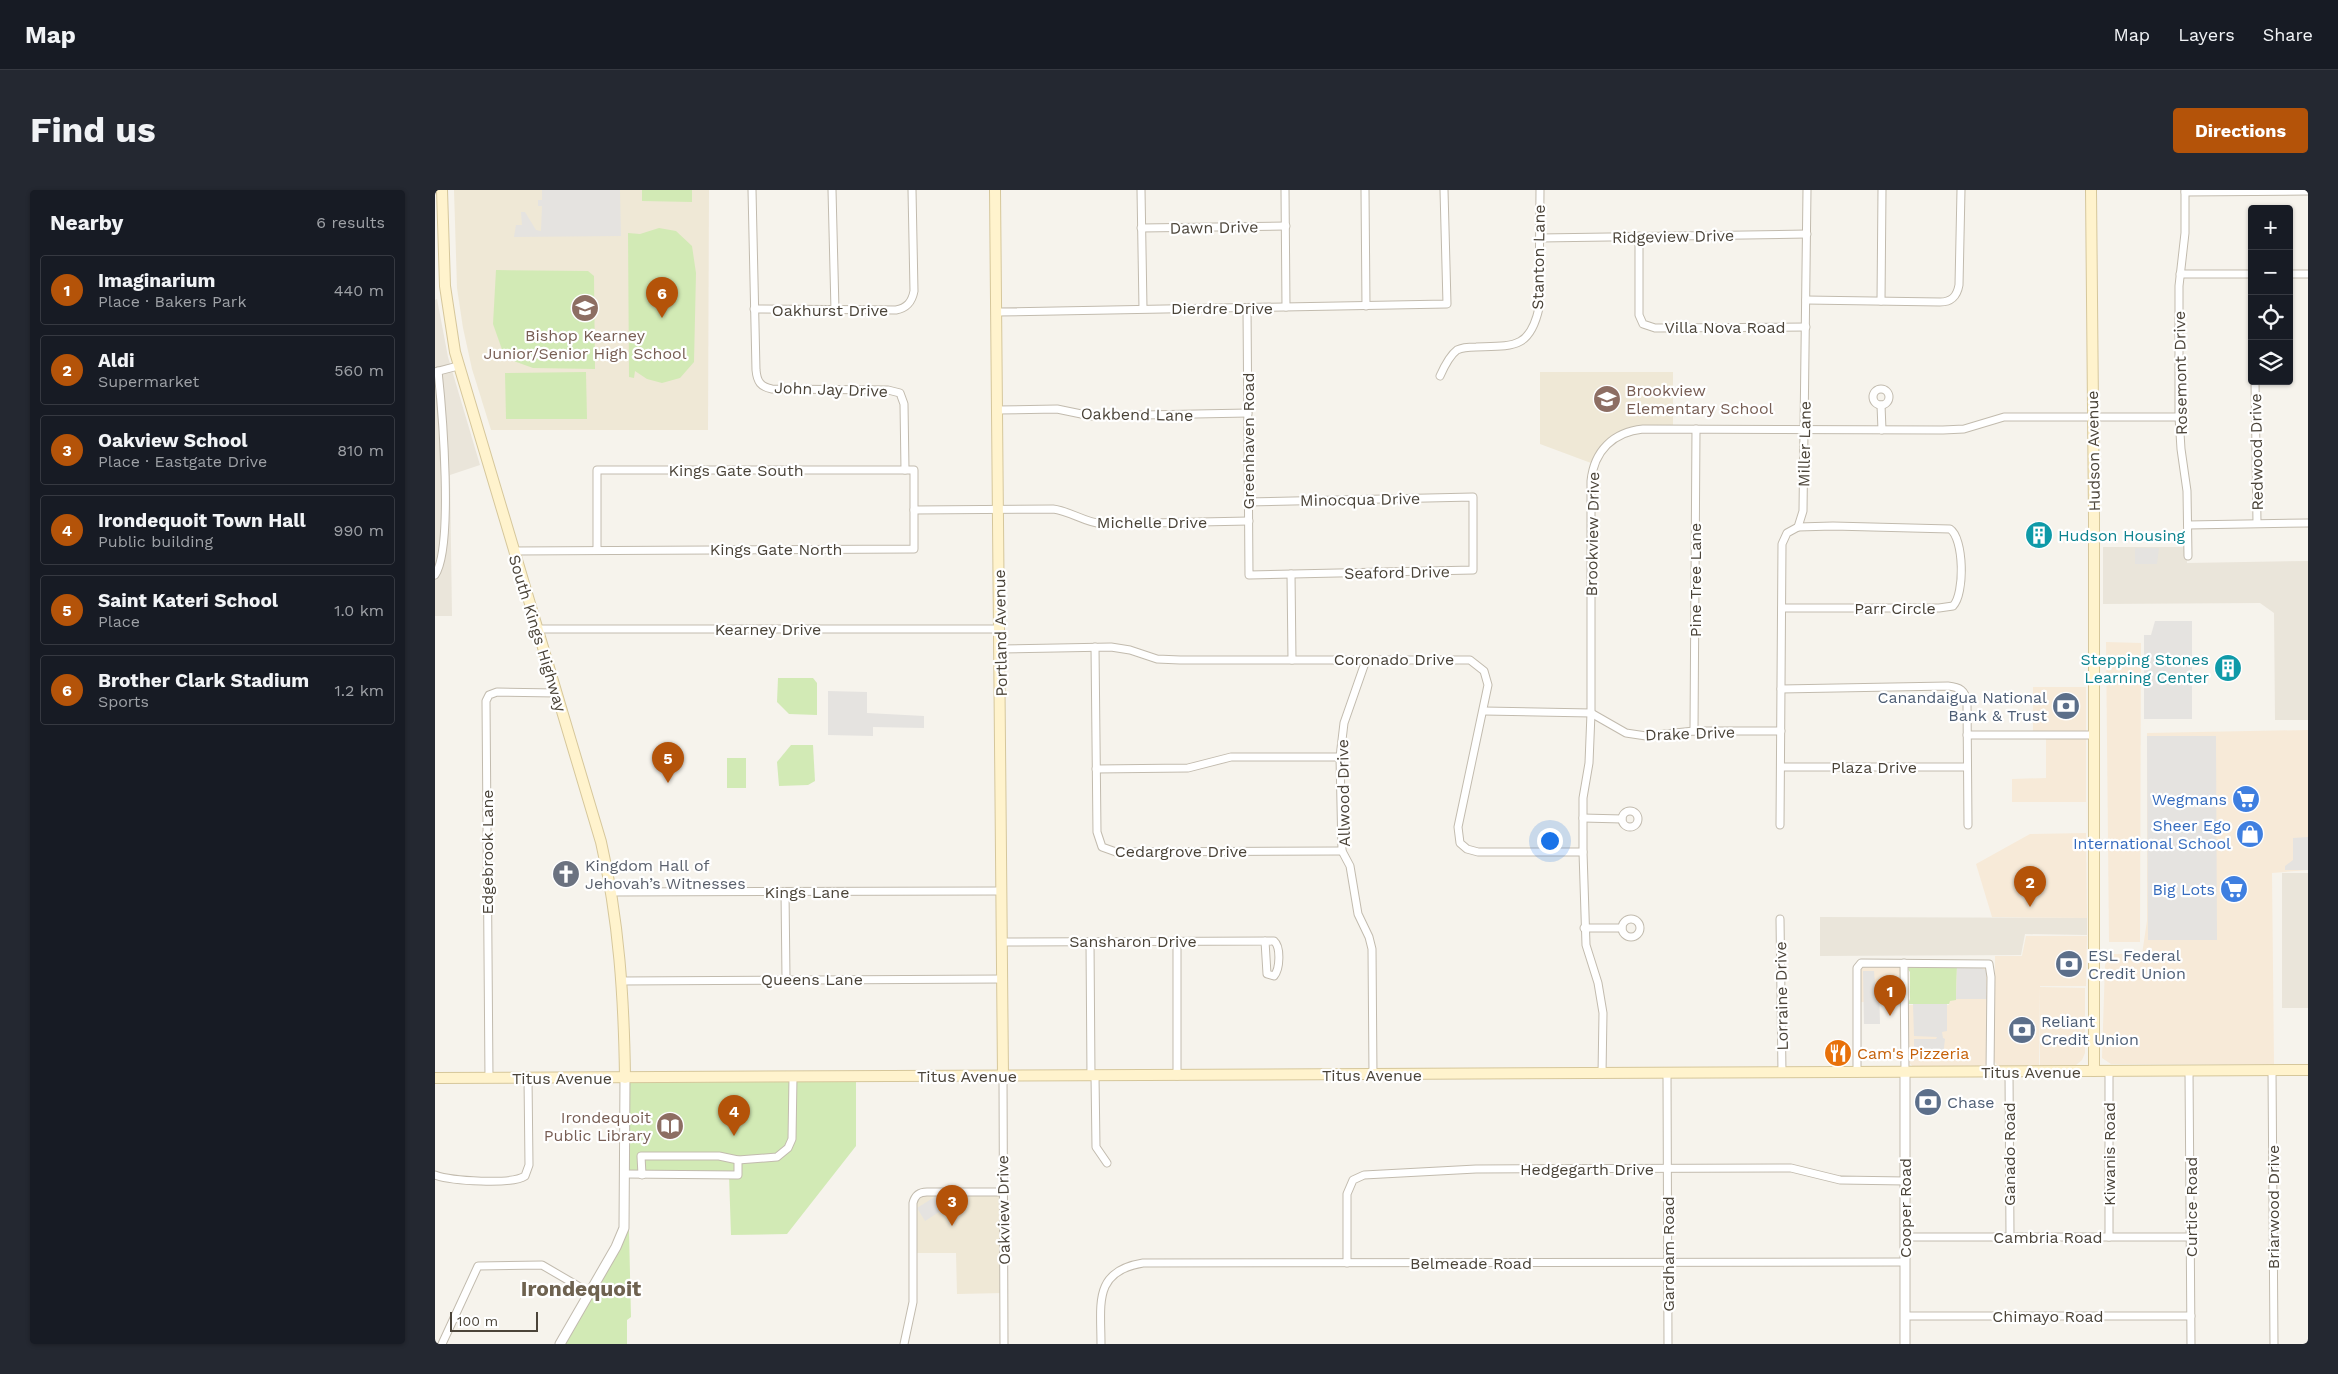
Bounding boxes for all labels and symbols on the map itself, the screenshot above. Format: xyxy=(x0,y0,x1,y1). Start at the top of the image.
street label: Stanton Lane xyxy=(1528,204,1549,310)
street label: Dawn Drive xyxy=(1169,217,1259,238)
street label: Ridgeview Drive xyxy=(1612,226,1734,247)
pin: 6 xyxy=(646,277,678,318)
school or university icon: Bishop Kearney Junior/Senior High School xyxy=(570,293,600,323)
street label: Dierdre Drive xyxy=(1171,299,1273,318)
street label: Oakhurst Drive xyxy=(772,301,888,320)
street label: Rosemont Drive xyxy=(2170,311,2191,435)
street label: Villa Nova Road xyxy=(1664,318,1786,337)
place label: Bishop Kearney Junior/Senior High School xyxy=(483,326,687,363)
street label: Greenhaven Road xyxy=(1239,373,1258,509)
street label: John Jay Drive xyxy=(774,378,888,401)
place label: Brookview Elementary School xyxy=(1626,381,1774,418)
school or university icon: Brookview Elementary School xyxy=(1592,384,1622,414)
street label: Hudson Avenue xyxy=(2083,390,2104,512)
street label: Redwood Drive xyxy=(2246,393,2267,511)
street label: Miller Lane xyxy=(1794,401,1815,487)
street label: Oakbend Lane xyxy=(1081,404,1193,425)
street label: Kings Gate South xyxy=(668,461,804,480)
street label: Brookview Drive xyxy=(1582,471,1603,597)
street label: Minocqua Drive xyxy=(1300,489,1420,510)
street label: Michelle Drive xyxy=(1097,513,1207,532)
building icon: Hudson Housing xyxy=(2024,520,2054,550)
street label: Pine Tree Lane xyxy=(1686,523,1705,637)
place label: Hudson Housing xyxy=(2058,526,2186,545)
street label: Kings Gate North xyxy=(710,540,842,559)
street label: South Kings Highway xyxy=(505,552,571,715)
street label: Seaford Drive xyxy=(1344,562,1450,583)
street label: Portland Avenue xyxy=(990,569,1011,697)
street label: Parr Circle xyxy=(1854,599,1936,618)
street label: Kearney Drive xyxy=(715,620,821,639)
street label: Coronado Drive xyxy=(1334,650,1454,669)
place label: Stepping Stones Learning Center xyxy=(2080,650,2209,687)
building icon: Stepping Stones Learning Center xyxy=(2213,653,2243,683)
place label: Canandaigua National Bank & Trust xyxy=(1877,688,2047,725)
bank icon: Canandaigua National Bank & Trust xyxy=(2051,691,2081,721)
street label: Drake Drive xyxy=(1645,722,1735,745)
street label: Allwood Drive xyxy=(1333,739,1354,847)
pin: 5 xyxy=(652,742,684,783)
street label: Plaza Drive xyxy=(1831,758,1917,777)
supermarket icon: Wegmans xyxy=(2231,784,2261,814)
street label: Edgebrook Lane xyxy=(478,789,497,915)
place label: Wegmans xyxy=(2152,790,2227,809)
place label: Sheer Ego International School xyxy=(2073,816,2231,853)
shop icon: Sheer Ego International School xyxy=(2235,819,2265,849)
your location xyxy=(1537,828,1563,854)
street label: Cedargrove Drive xyxy=(1115,842,1247,861)
place label: Kingdom Hall of Jehovah’s Witnesses xyxy=(585,856,746,893)
church icon: Kingdom Hall of Jehovah’s Witnesses xyxy=(551,859,581,889)
pin: 2 xyxy=(2014,866,2046,907)
supermarket icon: Big Lots xyxy=(2219,874,2249,904)
place label: Big Lots xyxy=(2152,880,2215,899)
street label: Kings Lane xyxy=(765,883,849,902)
street label: Sansharon Drive xyxy=(1069,932,1197,951)
street label: Lorraine Drive xyxy=(1771,941,1792,1051)
place label: ESL Federal Credit Union xyxy=(2088,946,2186,983)
bank icon: ESL Federal Credit Union xyxy=(2054,949,2084,979)
street label: Queens Lane xyxy=(761,970,863,989)
pin: 1 xyxy=(1874,975,1906,1016)
place label: Reliant Credit Union xyxy=(2041,1012,2139,1049)
bank icon: Reliant Credit Union xyxy=(2007,1015,2037,1045)
restaurant icon: Cam's Pizzeria xyxy=(1823,1038,1853,1068)
place label: Cam's Pizzeria xyxy=(1857,1044,1969,1063)
street label: Titus Avenue xyxy=(1981,1063,2081,1082)
street label: Titus Avenue xyxy=(1322,1066,1422,1085)
street label: Titus Avenue xyxy=(917,1067,1017,1086)
street label: Titus Avenue xyxy=(512,1069,612,1088)
bank icon: Chase xyxy=(1913,1087,1943,1117)
place label: Chase xyxy=(1947,1093,1995,1112)
pin: 4 xyxy=(718,1095,750,1136)
street label: Ganado Road xyxy=(2000,1102,2019,1206)
street label: Kiwanis Road xyxy=(2100,1102,2119,1206)
place label: Irondequoit Public Library xyxy=(544,1108,652,1145)
library icon: Irondequoit Public Library xyxy=(655,1111,685,1141)
street label: Briarwood Drive xyxy=(2264,1145,2283,1269)
street label: Oakview Drive xyxy=(993,1155,1014,1265)
street label: Curtice Road xyxy=(2182,1157,2201,1257)
street label: Cooper Road xyxy=(1896,1158,1915,1258)
street label: Hedgegarth Drive xyxy=(1520,1160,1654,1179)
pin: 3 xyxy=(936,1185,968,1226)
street label: Gardham Road xyxy=(1659,1196,1678,1312)
street label: Cambria Road xyxy=(1993,1228,2103,1247)
street label: Belmeade Road xyxy=(1410,1254,1532,1273)
district label: Irondequoit xyxy=(521,1276,641,1301)
street label: Chimayo Road xyxy=(1992,1307,2104,1326)
scale bar xyxy=(450,1309,537,1332)

